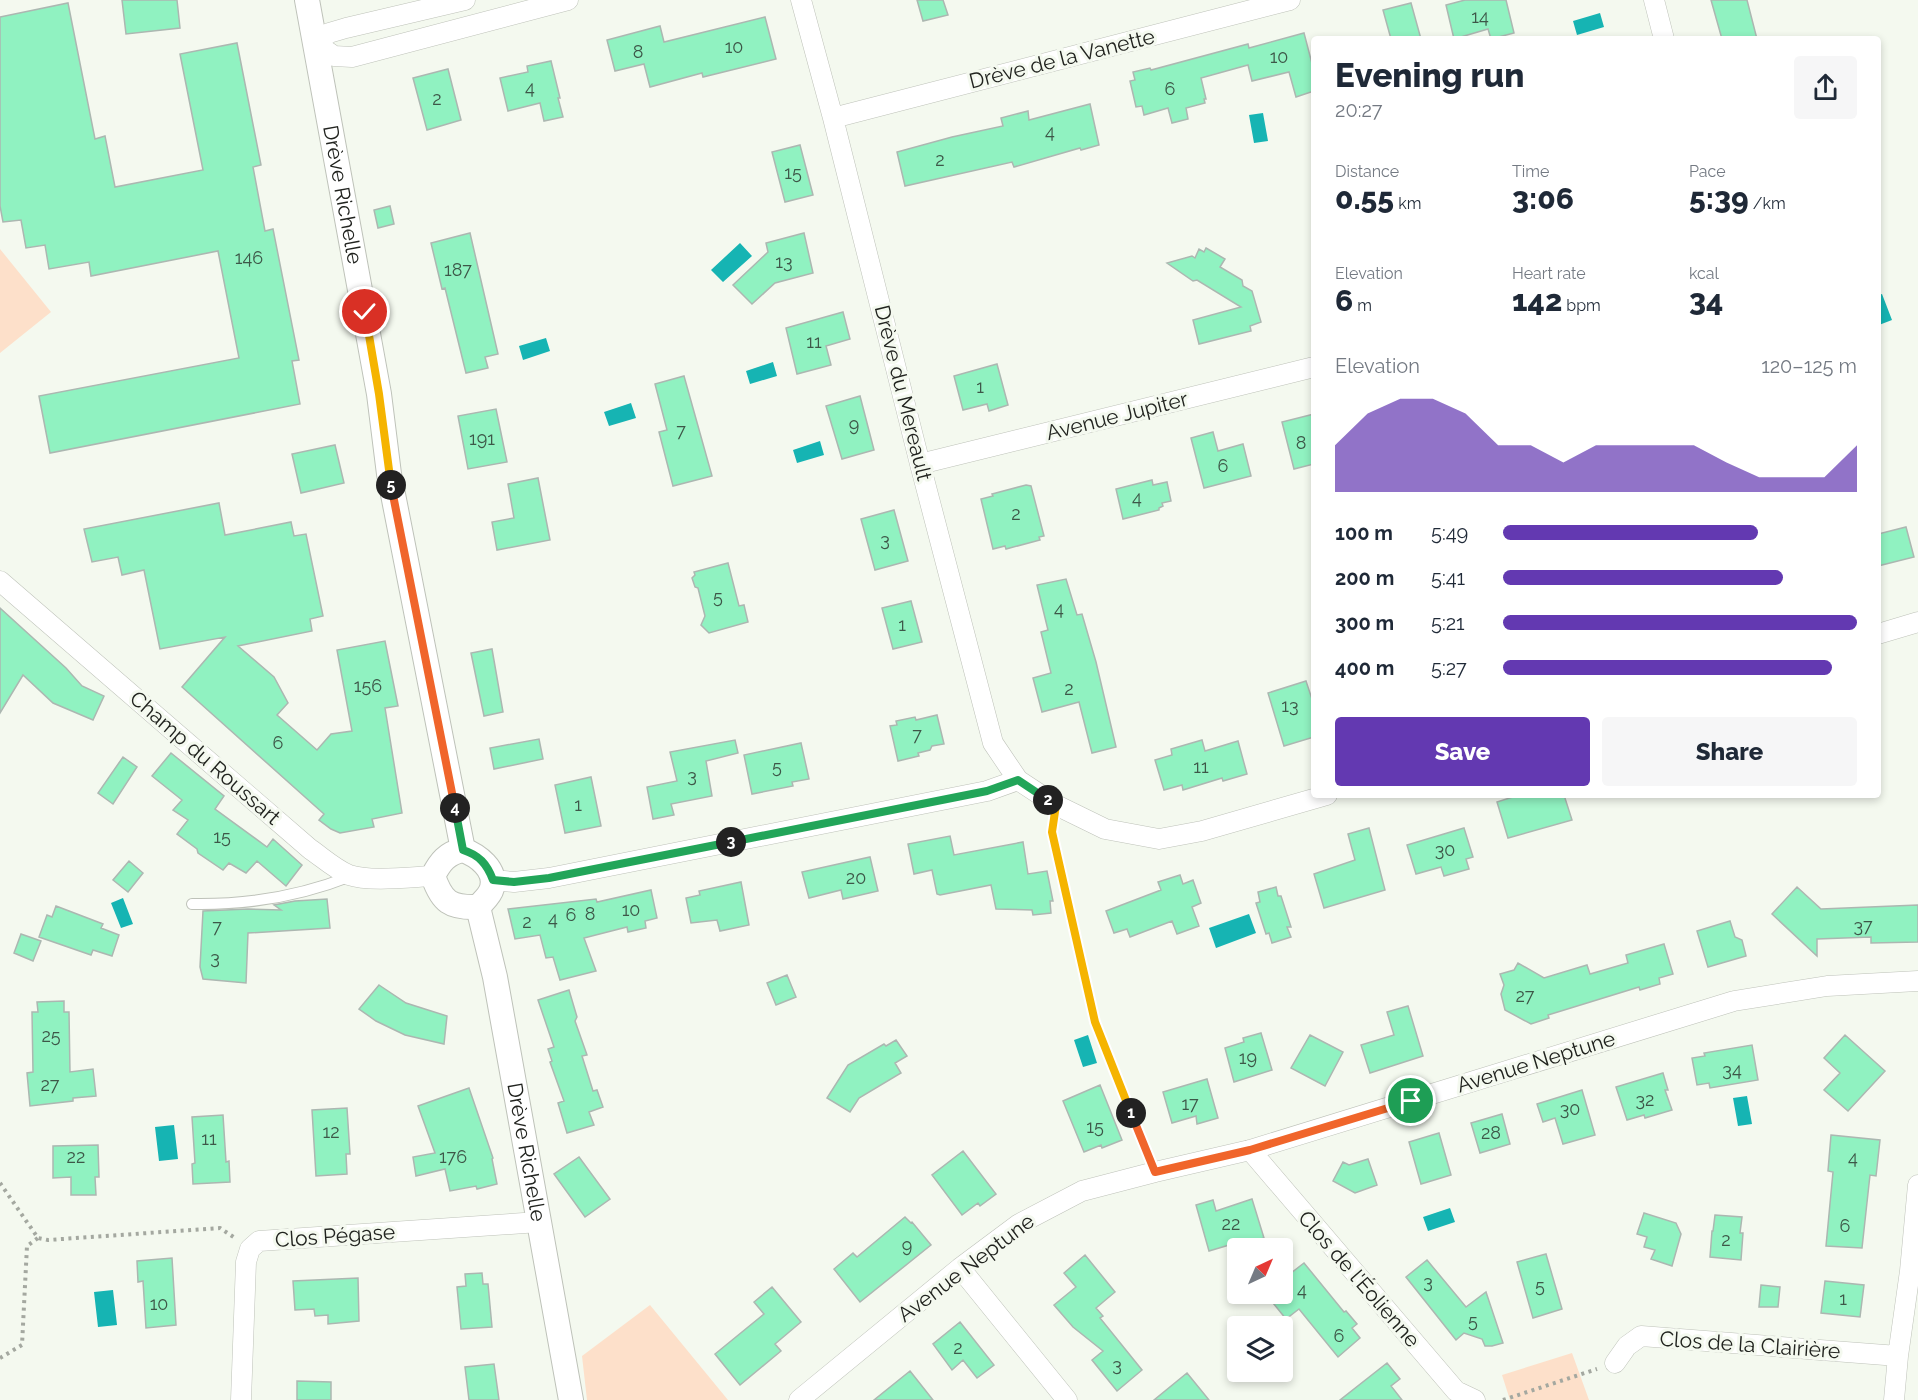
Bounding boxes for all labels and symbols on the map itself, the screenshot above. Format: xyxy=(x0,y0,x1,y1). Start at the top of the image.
house number: 14 xyxy=(1471,6,1489,27)
street label: Drève de la Vanette xyxy=(966,23,1157,94)
house number: 10 xyxy=(725,36,743,57)
house number: 8 xyxy=(633,41,643,62)
house number: 10 xyxy=(1270,46,1288,67)
house number: 4 xyxy=(525,77,535,98)
house number: 6 xyxy=(1165,78,1176,99)
house number: 2 xyxy=(432,88,442,109)
house number: 4 xyxy=(1045,121,1055,142)
street label: Drève Richelle xyxy=(318,123,368,266)
house number: 2 xyxy=(935,149,945,170)
house number: 15 xyxy=(784,162,802,183)
house number: 146 xyxy=(235,247,263,268)
house number: 13 xyxy=(775,251,793,272)
house number: 187 xyxy=(444,259,472,280)
pin xyxy=(339,286,390,337)
street label: Drève du Mereault xyxy=(870,302,937,483)
house number: 11 xyxy=(806,331,822,352)
house number: 1 xyxy=(976,376,984,397)
street label: Avenue Jupiter xyxy=(1043,386,1191,445)
house number: 9 xyxy=(849,414,859,435)
house number: 7 xyxy=(676,420,686,441)
house number: 191 xyxy=(469,428,495,449)
house number: 8 xyxy=(1296,432,1306,453)
house number: 6 xyxy=(1218,455,1229,476)
pin: 5 xyxy=(376,470,406,500)
house number: 4 xyxy=(1132,487,1142,508)
house number: 2 xyxy=(1011,503,1021,524)
house number: 3 xyxy=(880,529,890,550)
house number: 5 xyxy=(713,586,723,607)
house number: 4 xyxy=(1054,598,1064,619)
house number: 1 xyxy=(898,614,906,635)
house number: 156 xyxy=(354,675,382,696)
house number: 2 xyxy=(1064,678,1074,699)
street label: Champ du Roussart xyxy=(125,686,286,830)
house number: 13 xyxy=(1281,695,1299,716)
house number: 7 xyxy=(912,724,922,745)
house number: 6 xyxy=(273,732,284,753)
house number: 5 xyxy=(772,756,782,777)
house number: 11 xyxy=(1193,756,1209,777)
house number: 3 xyxy=(687,765,697,786)
pin: 2 xyxy=(1033,785,1063,815)
pin: 4 xyxy=(440,793,470,823)
house number: 1 xyxy=(574,794,582,815)
house number: 15 xyxy=(213,826,231,847)
pin: 3 xyxy=(716,827,746,857)
house number: 30 xyxy=(1435,839,1455,860)
house number: 20 xyxy=(846,867,866,888)
house number: 10 xyxy=(622,899,640,920)
house number: 8 xyxy=(585,903,595,924)
house number: 6 xyxy=(566,904,577,925)
house number: 4 xyxy=(548,908,558,929)
house number: 2 xyxy=(522,911,532,932)
house number: 37 xyxy=(1853,915,1873,936)
house number: 7 xyxy=(212,916,222,937)
house number: 3 xyxy=(210,947,220,968)
house number: 27 xyxy=(1515,985,1535,1006)
house number: 25 xyxy=(41,1025,61,1046)
street label: Avenue Neptune xyxy=(1454,1026,1618,1097)
house number: 19 xyxy=(1239,1047,1257,1068)
house number: 34 xyxy=(1722,1059,1742,1080)
house number: 27 xyxy=(40,1074,60,1095)
pin xyxy=(1385,1075,1436,1126)
street label: Drève Richelle xyxy=(502,1081,552,1224)
house number: 32 xyxy=(1636,1089,1655,1110)
house number: 17 xyxy=(1181,1093,1199,1114)
pin: 1 xyxy=(1116,1098,1146,1128)
house number: 30 xyxy=(1560,1098,1580,1119)
house number: 15 xyxy=(1086,1116,1104,1137)
house number: 12 xyxy=(322,1121,340,1142)
house number: 28 xyxy=(1481,1122,1501,1143)
house number: 11 xyxy=(201,1128,217,1149)
house number: 22 xyxy=(67,1146,85,1167)
house number: 176 xyxy=(439,1146,467,1167)
house number: 4 xyxy=(1848,1147,1858,1168)
street label: Clos de l'Éolienne xyxy=(1293,1205,1425,1352)
street label: Avenue Neptune xyxy=(893,1208,1039,1327)
house number: 22 xyxy=(1222,1213,1240,1234)
house number: 6 xyxy=(1840,1215,1851,1236)
street label: Clos Pégase xyxy=(274,1219,396,1252)
house number: 2 xyxy=(1721,1229,1731,1250)
house number: 9 xyxy=(902,1235,912,1256)
north arrow xyxy=(1227,1238,1293,1304)
house number: 3 xyxy=(1423,1271,1433,1292)
house number: 5 xyxy=(1535,1275,1545,1296)
house number: 4 xyxy=(1297,1279,1307,1300)
house number: 1 xyxy=(1839,1288,1847,1309)
house number: 10 xyxy=(150,1293,168,1314)
house number: 5 xyxy=(1468,1310,1478,1331)
house number: 6 xyxy=(1334,1325,1345,1346)
street label: Clos de la Clairière xyxy=(1659,1326,1841,1363)
house number: 2 xyxy=(953,1337,963,1358)
house number: 3 xyxy=(1112,1354,1122,1375)

